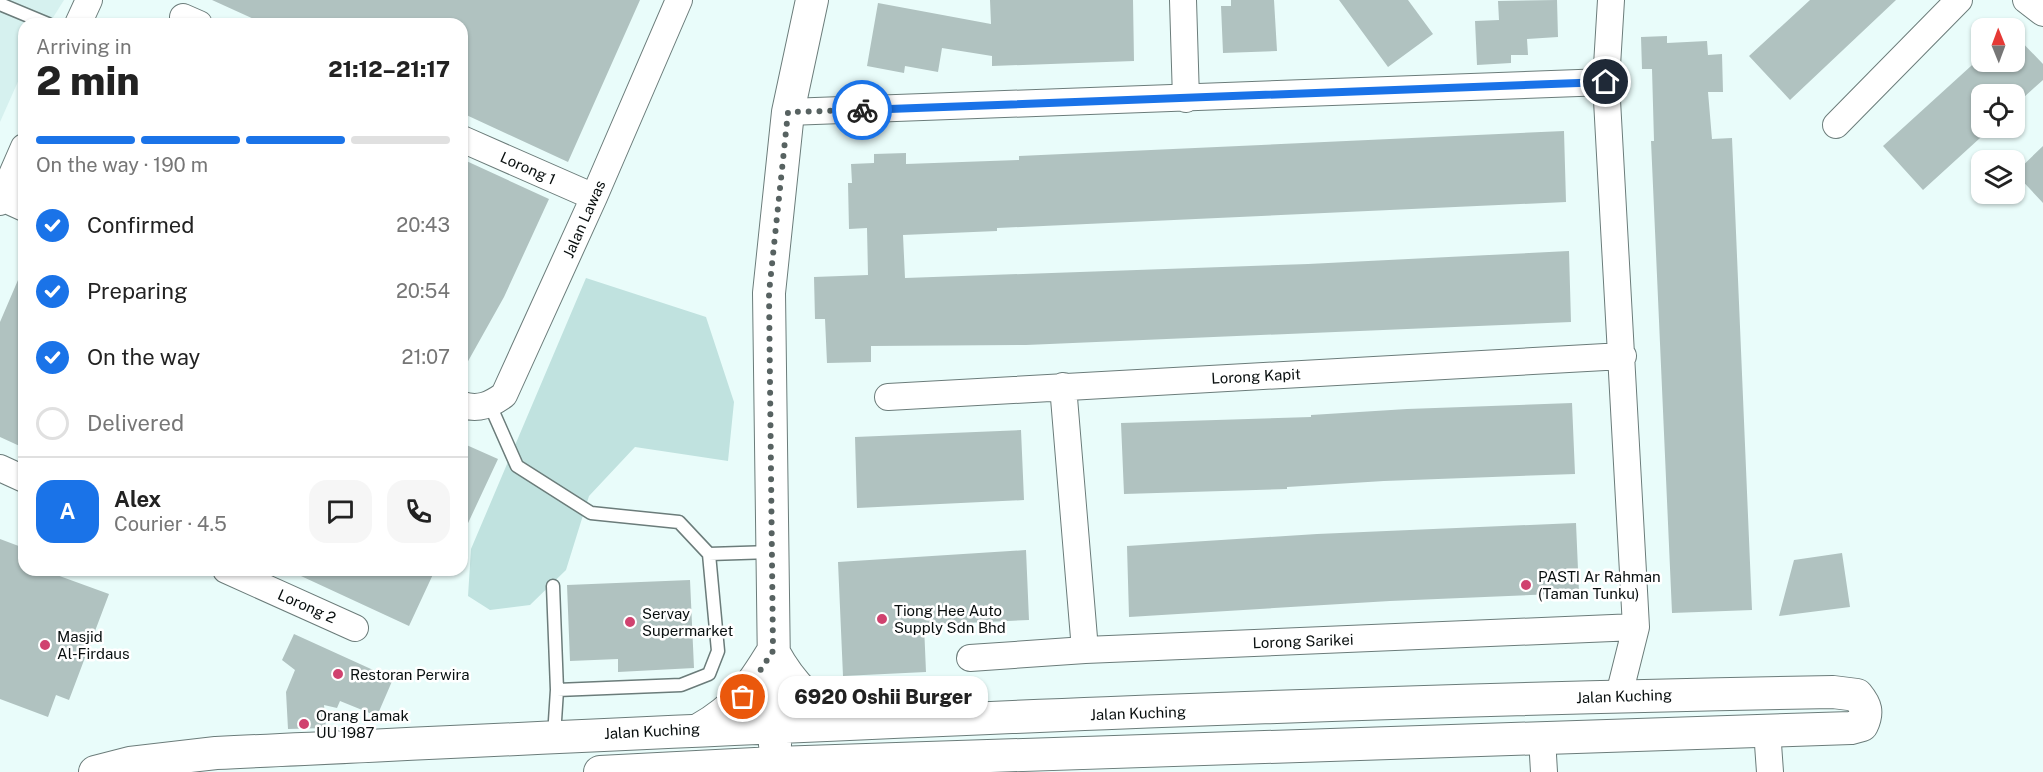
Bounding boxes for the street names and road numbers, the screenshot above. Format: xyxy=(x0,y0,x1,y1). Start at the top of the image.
street label: Lorong 1 xyxy=(498,148,558,188)
street label: Jalan Lawas xyxy=(559,178,609,260)
street label: Lorong Kapit xyxy=(1211,365,1301,387)
street label: Lorong 2 xyxy=(275,586,339,626)
street label: Lorong Sarikei xyxy=(1252,631,1354,651)
street label: Jalan Kuching xyxy=(1576,686,1672,706)
street label: Jalan Kuching xyxy=(1090,703,1186,723)
street label: Jalan Kuching xyxy=(604,720,700,742)

